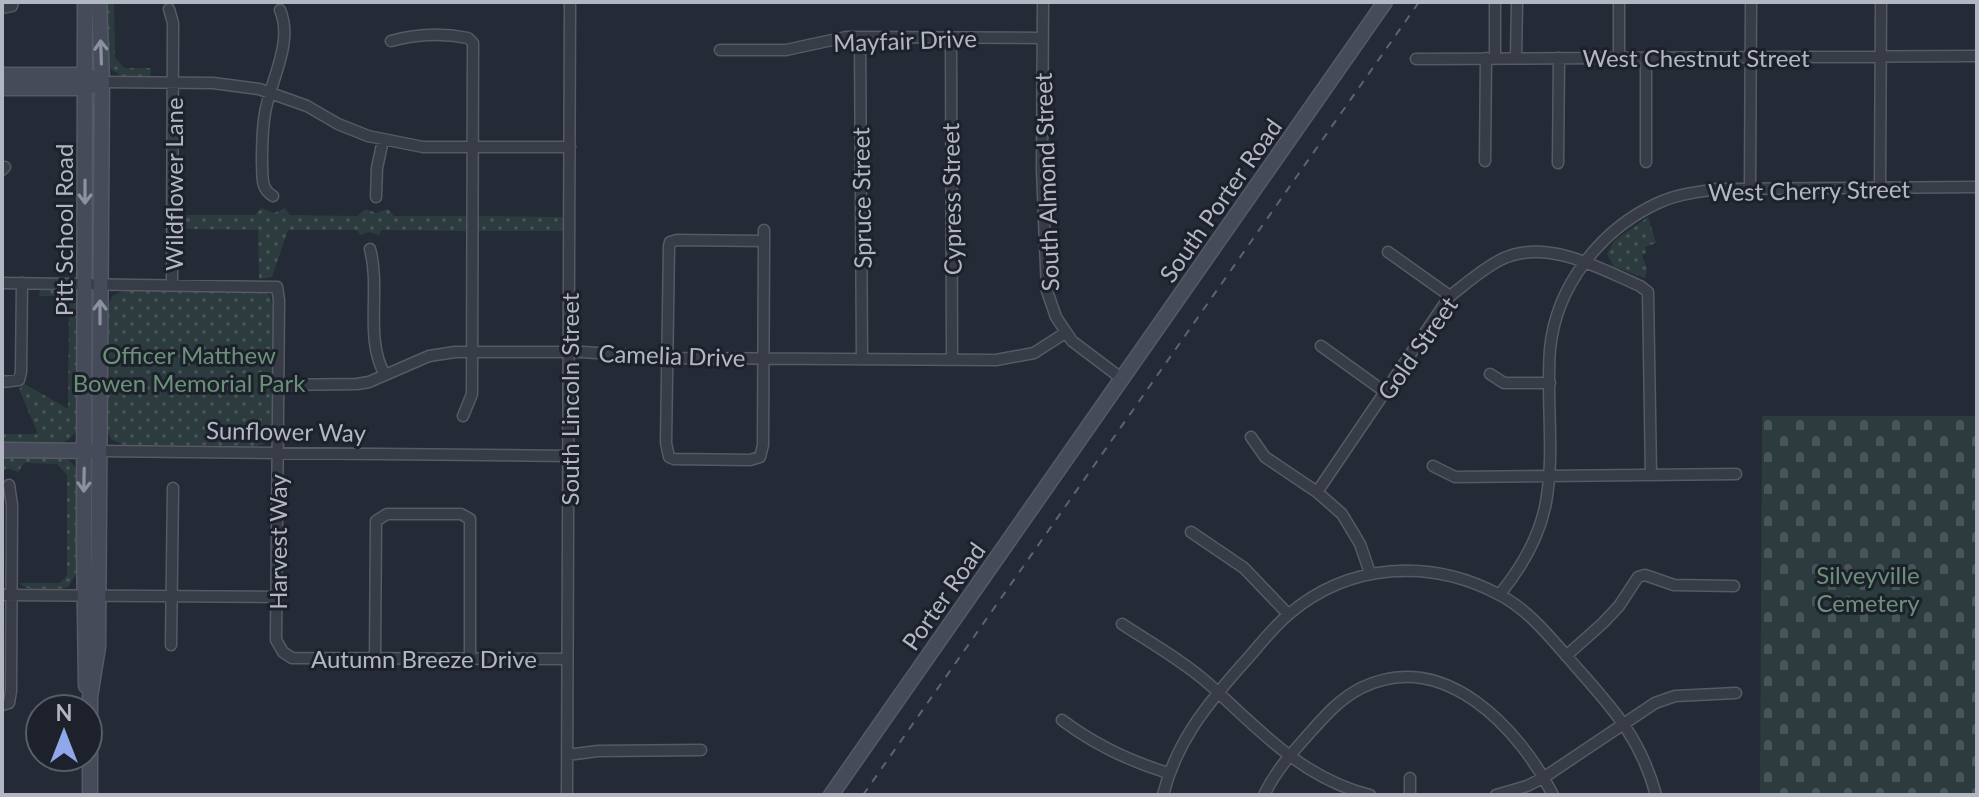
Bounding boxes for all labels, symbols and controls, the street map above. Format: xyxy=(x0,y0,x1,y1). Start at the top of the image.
street label: Mayfair Drive xyxy=(833,23,977,57)
one-way arrow xyxy=(93,39,108,66)
street label: West Chestnut Street xyxy=(1582,43,1810,72)
street label: South Almond Street xyxy=(1028,72,1064,292)
street label: Wildflower Lane xyxy=(159,97,188,271)
street label: South Porter Road xyxy=(1153,113,1287,287)
street label: Cypress Street xyxy=(935,122,967,275)
street label: Spruce Street xyxy=(845,127,877,269)
street label: Pitt School Road xyxy=(49,144,78,316)
street label: West Cherry Street xyxy=(1708,174,1911,206)
one-way arrow xyxy=(77,178,93,205)
street label: Gold Street xyxy=(1371,290,1463,405)
street label: South Lincoln Street xyxy=(555,292,584,505)
one-way arrow xyxy=(92,299,108,326)
street label: Camelia Drive xyxy=(598,338,746,372)
park label: Officer Matthew Bowen Memorial Park xyxy=(73,340,306,397)
street label: Sunflower Way xyxy=(206,415,367,447)
one-way arrow xyxy=(77,466,92,493)
street label: Harvest Way xyxy=(263,474,292,610)
street label: Porter Road xyxy=(895,537,991,655)
park label: Silveyville Cemetery xyxy=(1816,560,1920,617)
street label: Autumn Breeze Drive xyxy=(311,644,537,673)
north arrow xyxy=(24,693,104,773)
text: N xyxy=(56,699,72,726)

